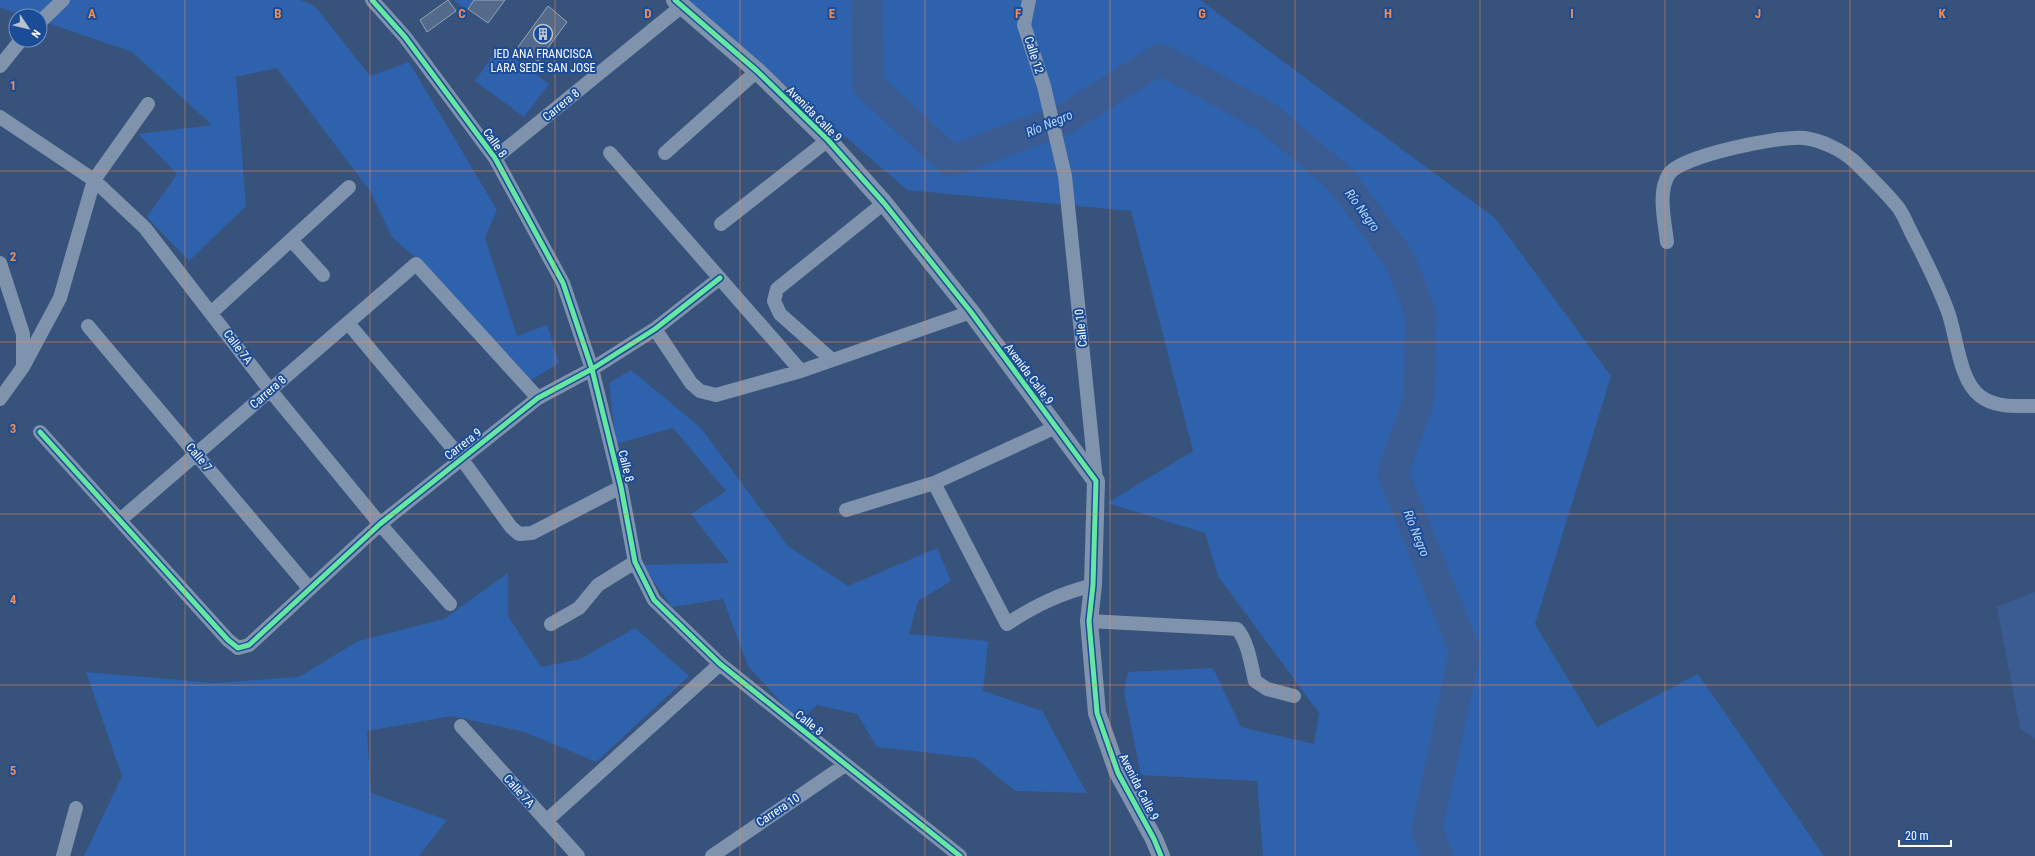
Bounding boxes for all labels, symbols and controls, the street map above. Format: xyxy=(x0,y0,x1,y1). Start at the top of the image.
text: A xyxy=(88,6,96,21)
text: B xyxy=(274,6,282,21)
text: C xyxy=(458,6,466,21)
text: D xyxy=(644,6,652,21)
text: E xyxy=(829,6,836,21)
text: F xyxy=(1015,6,1021,21)
text: G xyxy=(1198,6,1206,21)
text: H xyxy=(1384,6,1392,21)
text: I xyxy=(1570,6,1574,21)
text: J xyxy=(1755,6,1761,21)
text: K xyxy=(1938,6,1946,21)
north arrow xyxy=(8,8,48,48)
building icon: IED ANA FRANCISCA LARA SEDE SAN JOSE xyxy=(532,23,554,45)
text: N xyxy=(28,27,43,40)
street label: Calle 12 xyxy=(1021,35,1047,75)
place label: IED ANA FRANCISCA LARA SEDE SAN JOSE xyxy=(490,47,596,75)
text: 1 xyxy=(10,78,16,93)
street label: Avenida Calle 9 xyxy=(783,83,845,145)
street label: Carrera 8 xyxy=(540,86,582,124)
water label: Río Negro xyxy=(1024,107,1075,140)
street label: Calle 8 xyxy=(480,126,510,160)
water label: Río Negro xyxy=(1342,186,1383,234)
text: 2 xyxy=(10,249,17,264)
street label: Calle 10 xyxy=(1072,308,1090,348)
street label: Calle 7A xyxy=(221,327,255,367)
street label: Avenida Calle 9 xyxy=(1002,341,1057,407)
street label: Carrera 8 xyxy=(247,372,289,411)
text: 3 xyxy=(10,421,16,436)
street label: Carrera 9 xyxy=(442,425,484,463)
street label: Calle 7 xyxy=(183,440,215,474)
street label: Calle 8 xyxy=(615,449,637,483)
water label: Río Negro xyxy=(1400,508,1433,559)
text: 4 xyxy=(10,592,17,607)
street label: Calle 8 xyxy=(792,707,826,739)
street label: Avenida Calle 9 xyxy=(1116,751,1162,823)
text: 5 xyxy=(10,763,17,778)
street label: Calle 7A xyxy=(501,772,537,810)
street label: Carrera 10 xyxy=(754,790,802,830)
scale bar xyxy=(1899,822,1951,848)
text: 20 m xyxy=(1905,829,1929,843)

